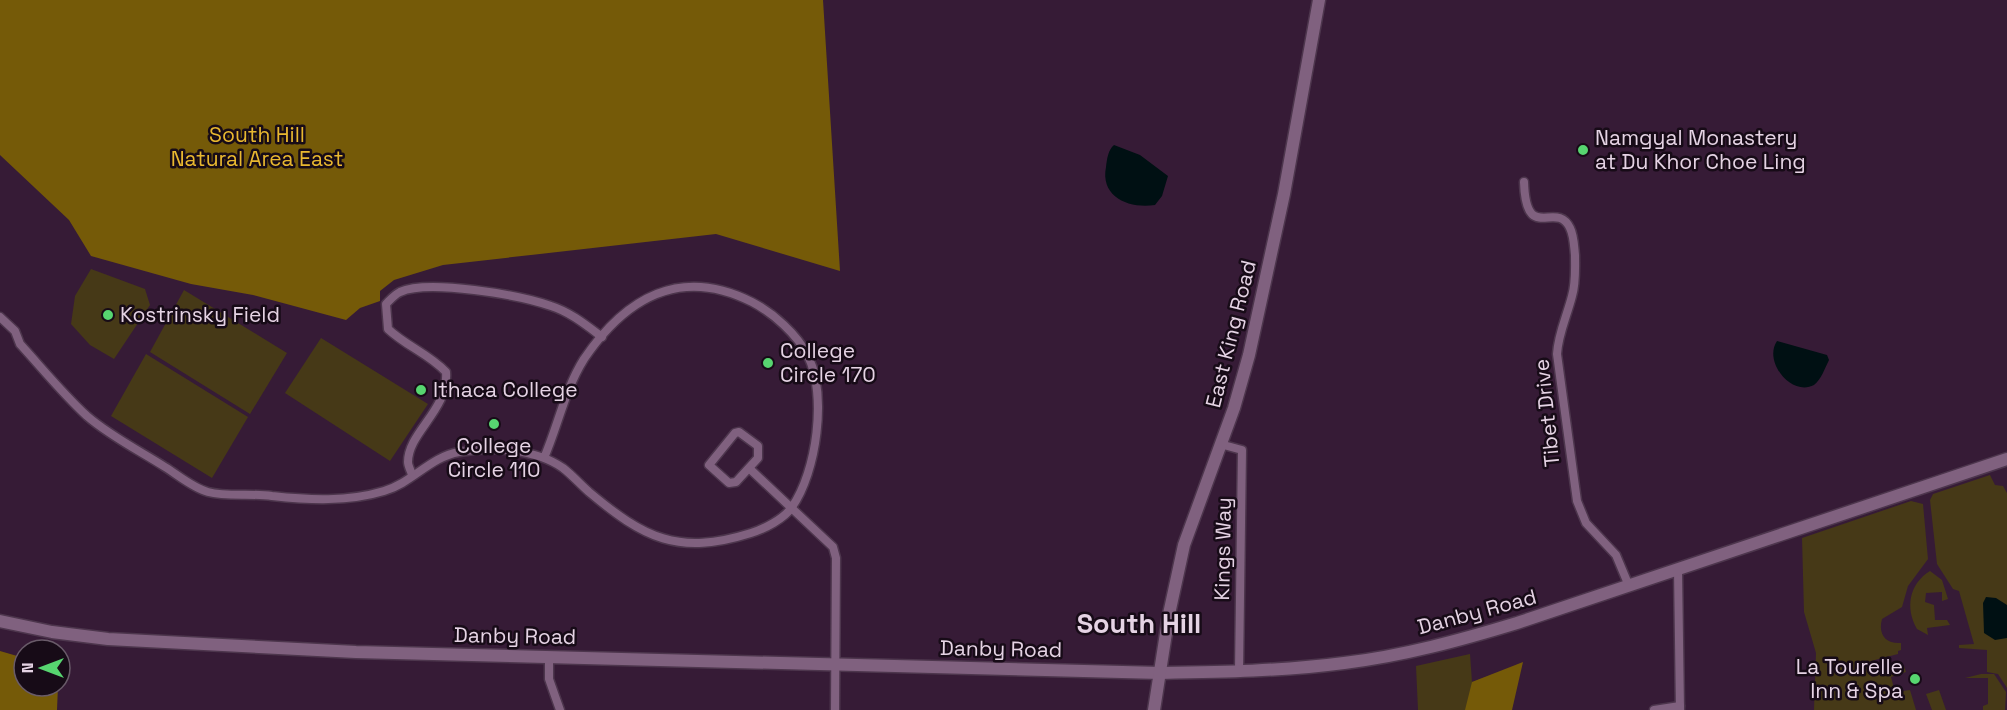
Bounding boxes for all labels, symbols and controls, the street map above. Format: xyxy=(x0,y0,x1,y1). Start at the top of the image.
park label: South Hill Natural Area East xyxy=(171,121,343,172)
place label: Namgyal Monastery at Du Khor Choe Ling xyxy=(1595,124,1806,175)
marker: Namgyal Monastery at Du Khor Choe Ling xyxy=(1576,143,1590,157)
street label: East King Road xyxy=(1199,257,1262,410)
place label: Kostrinsky Field xyxy=(120,301,280,328)
marker: Kostrinsky Field xyxy=(101,308,115,322)
place label: College Circle 170 xyxy=(780,337,876,388)
marker: College Circle 170 xyxy=(761,356,775,370)
street label: Tibet Drive xyxy=(1527,358,1566,468)
place label: Ithaca College xyxy=(433,376,578,403)
marker: Ithaca College xyxy=(414,383,428,397)
marker: College Circle 110 xyxy=(487,417,501,431)
place label: College Circle 110 xyxy=(448,432,540,483)
street label: Kings Way xyxy=(1208,497,1237,601)
street label: Danby Road xyxy=(1414,583,1539,640)
district label: South Hill xyxy=(1077,606,1201,641)
street label: Danby Road xyxy=(454,621,576,650)
street label: Danby Road xyxy=(940,634,1062,663)
north arrow xyxy=(12,638,72,698)
place label: La Tourelle Inn & Spa xyxy=(1796,653,1903,704)
text: N xyxy=(17,663,38,673)
marker: La Tourelle Inn & Spa xyxy=(1908,672,1922,686)

